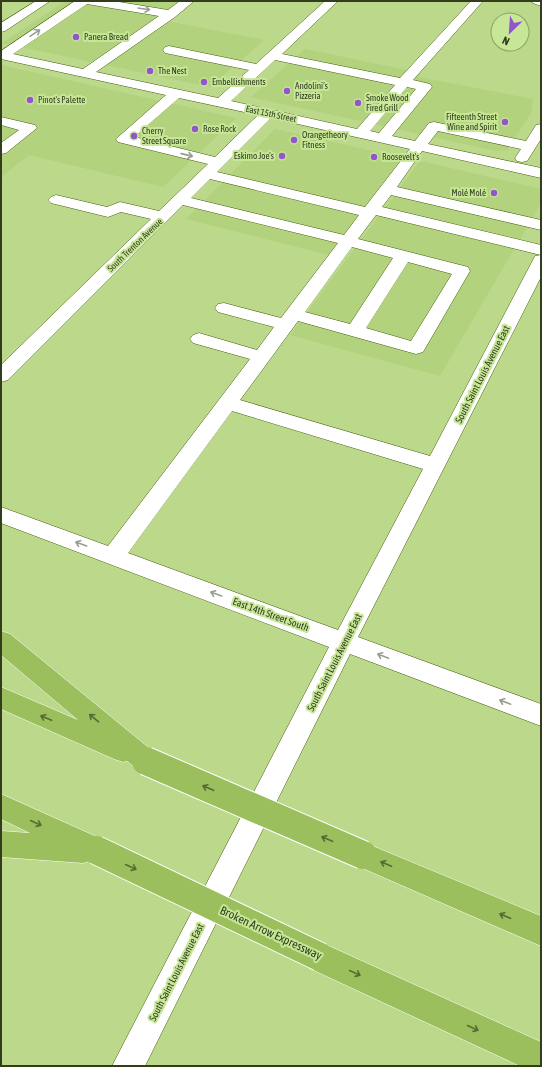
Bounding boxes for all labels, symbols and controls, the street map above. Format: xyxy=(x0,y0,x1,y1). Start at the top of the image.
one-way arrow xyxy=(137,5,150,13)
north arrow xyxy=(490,12,530,52)
one-way arrow xyxy=(30,29,41,38)
marker: Panera Bread xyxy=(71,32,81,42)
place label: Panera Bread xyxy=(84,32,128,42)
text: N xyxy=(500,34,511,48)
marker: The Nest xyxy=(145,66,155,76)
place label: The Nest xyxy=(158,66,187,76)
marker: Embellishments xyxy=(199,77,209,87)
place label: Embellishments xyxy=(212,77,266,87)
place label: Andolini's Pizzeria xyxy=(295,81,328,101)
marker: Andolini's Pizzeria xyxy=(282,86,292,96)
place label: Smoke Wood Fired Grill xyxy=(366,93,409,113)
marker: Pinot's Palette xyxy=(25,95,35,105)
place label: Pinot's Palette xyxy=(38,95,85,105)
marker: Smoke Wood Fired Grill xyxy=(353,98,363,108)
street label: East 15th Street xyxy=(245,104,298,124)
place label: Fifteenth Street Wine and Spirit xyxy=(446,112,497,132)
marker: Fifteenth Street Wine and Spirit xyxy=(500,117,510,127)
marker: Rose Rock xyxy=(190,124,200,134)
place label: Rose Rock xyxy=(203,124,236,134)
place label: Cherry Street Square xyxy=(142,126,186,146)
place label: Orangetheory Fitness xyxy=(302,130,348,150)
marker: Cherry Street Square xyxy=(129,131,139,141)
marker: Orangetheory Fitness xyxy=(289,135,299,145)
one-way arrow xyxy=(180,151,193,159)
place label: Eskimo Joe's xyxy=(234,151,274,161)
marker: Eskimo Joe's xyxy=(277,151,287,161)
marker: Roosevelt's xyxy=(369,152,379,162)
place label: Roosevelt's xyxy=(382,152,419,162)
place label: Molé Molé xyxy=(451,188,486,198)
marker: Molé Molé xyxy=(489,188,499,198)
street label: South Trenton Avenue xyxy=(106,216,164,274)
street label: South Saint Louis Avenue East xyxy=(453,323,512,425)
one-way arrow xyxy=(74,540,87,547)
one-way arrow xyxy=(210,589,222,597)
street label: East 14th Street South xyxy=(231,596,310,633)
street label: South Saint Louis Avenue East xyxy=(305,611,364,713)
one-way arrow xyxy=(377,651,389,659)
one-way arrow xyxy=(499,697,511,705)
one-way arrow xyxy=(40,714,52,721)
one-way arrow xyxy=(89,714,100,723)
one-way arrow xyxy=(202,783,214,791)
one-way arrow xyxy=(30,820,42,827)
one-way arrow xyxy=(322,835,334,842)
one-way arrow xyxy=(380,860,392,867)
one-way arrow xyxy=(125,864,137,871)
street label: Broken Arrow Expressway xyxy=(218,903,324,963)
one-way arrow xyxy=(500,911,512,919)
street label: South Saint Louis Avenue East xyxy=(147,921,206,1023)
one-way arrow xyxy=(349,970,361,977)
one-way arrow xyxy=(467,1025,479,1032)

